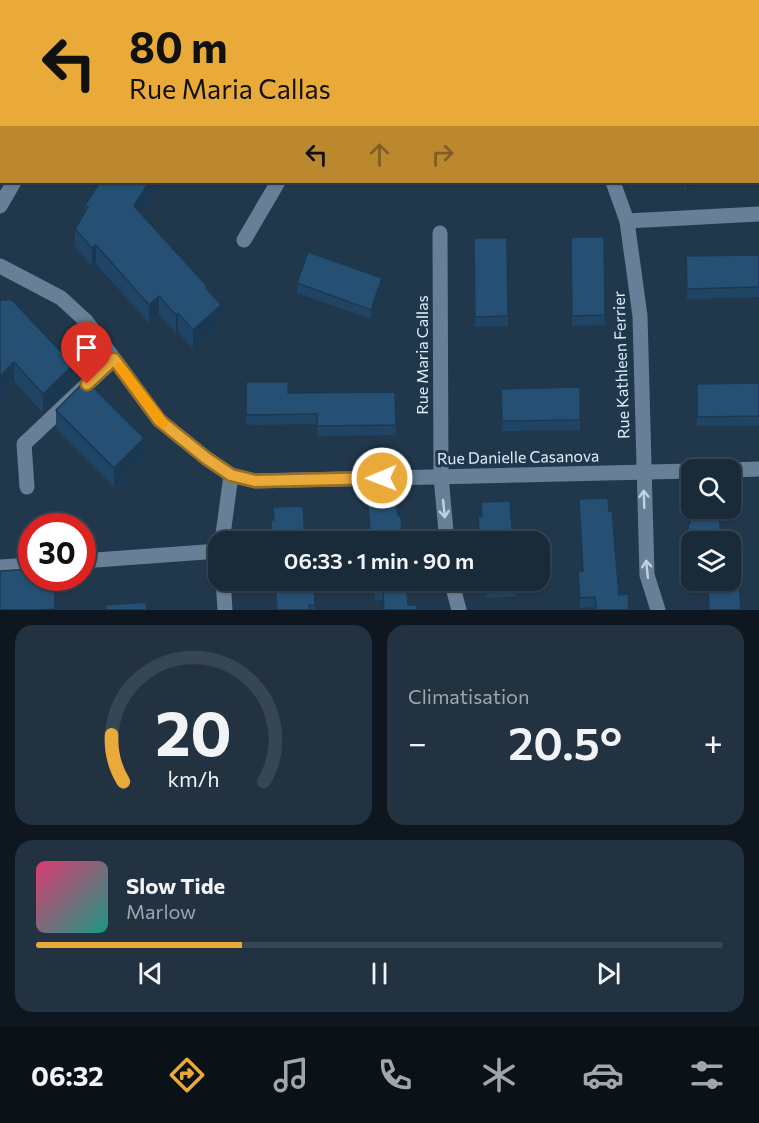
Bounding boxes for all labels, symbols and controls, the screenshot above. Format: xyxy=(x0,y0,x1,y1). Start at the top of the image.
text: 80 m xyxy=(129,20,228,72)
icon: left xyxy=(30,24,108,102)
text: Rue Maria Callas xyxy=(129,72,331,105)
icon: left xyxy=(300,138,333,171)
icon: ahead xyxy=(363,138,396,171)
icon: right xyxy=(426,138,459,171)
street label: Rue Kathleen Ferrier xyxy=(608,290,633,439)
street label: Rue Maria Callas xyxy=(412,295,431,415)
pin xyxy=(61,322,112,384)
icon: arrive xyxy=(70,331,103,364)
position arrow xyxy=(350,446,414,510)
street label: Rue Danielle Casanova xyxy=(437,446,599,467)
map controls xyxy=(681,459,741,591)
button: search xyxy=(681,459,741,519)
one-way arrow xyxy=(638,490,650,510)
one-way arrow xyxy=(439,499,450,519)
speed limit sign: 30 xyxy=(18,513,96,591)
button: layers xyxy=(681,531,741,591)
text: 06:33 · 1 min · 90 m xyxy=(284,547,474,574)
one-way arrow xyxy=(641,560,652,579)
text: Climatisation xyxy=(408,684,529,708)
text: 20 xyxy=(155,693,232,769)
text: 20.5° xyxy=(508,714,622,769)
text: − xyxy=(408,721,427,762)
text: + xyxy=(704,721,723,762)
text: km/h xyxy=(167,765,220,791)
text: Slow Tide xyxy=(126,872,225,899)
text: Marlow xyxy=(126,899,196,923)
icon: previous xyxy=(134,957,167,990)
icon: pause xyxy=(363,957,396,990)
icon: next xyxy=(592,957,625,990)
icon: directions xyxy=(166,1054,208,1096)
icon: music xyxy=(270,1054,312,1096)
icon: phone xyxy=(374,1054,416,1096)
icon: climate xyxy=(478,1054,520,1096)
icon: car xyxy=(582,1054,624,1096)
icon: filters xyxy=(686,1054,728,1096)
text: 06:32 xyxy=(31,1059,104,1092)

